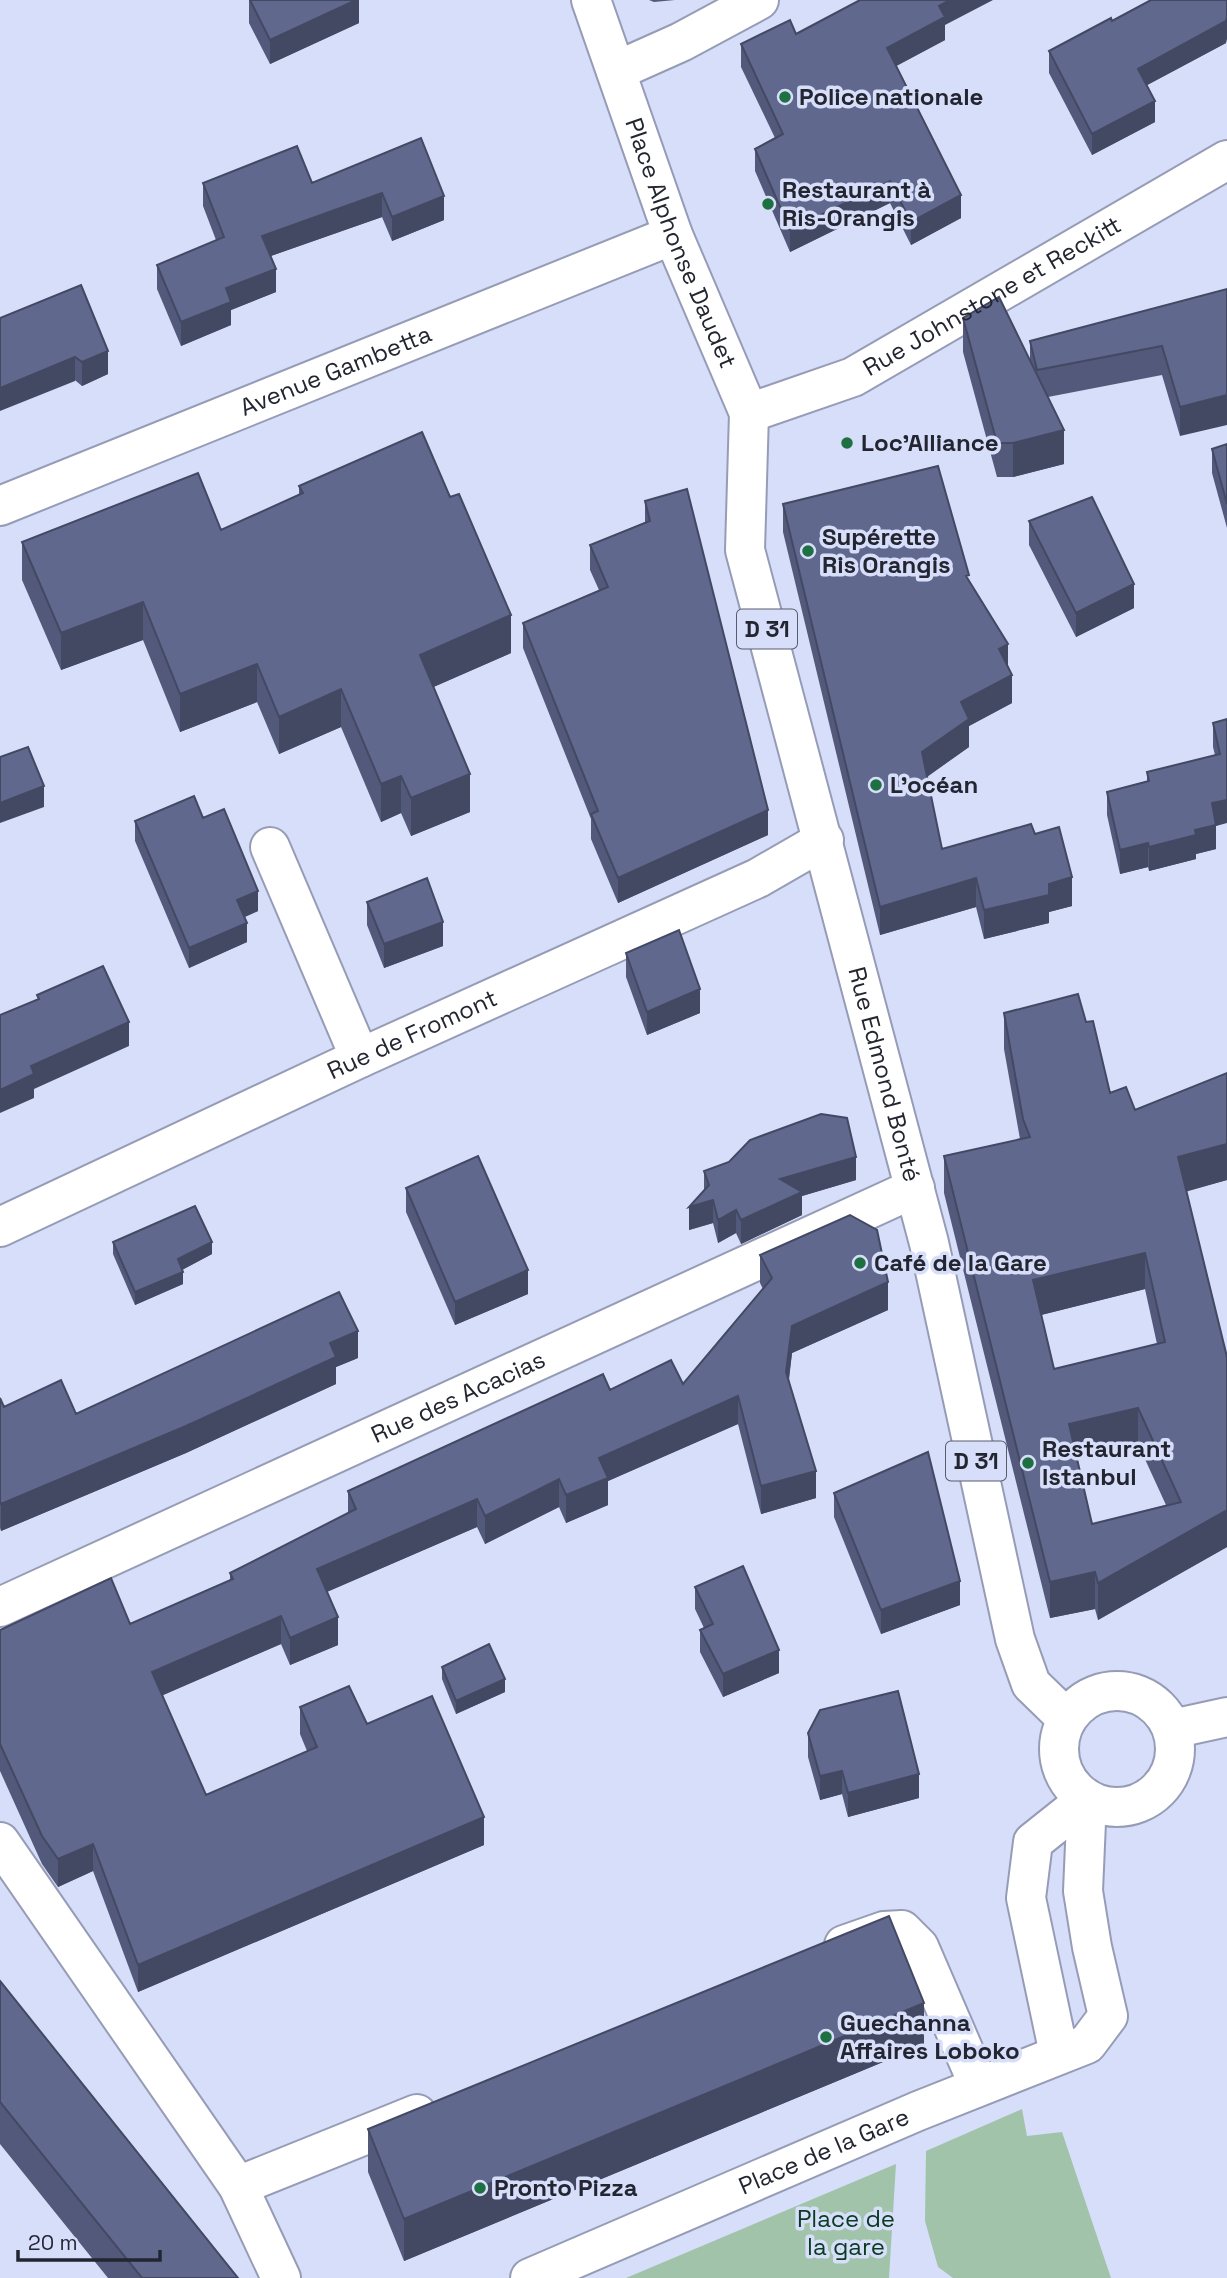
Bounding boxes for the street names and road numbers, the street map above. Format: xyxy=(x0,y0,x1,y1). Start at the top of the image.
street label: Place Alphonse Daudet xyxy=(618,113,744,373)
street label: Rue Johnstone et Reckitt xyxy=(857,209,1127,383)
street label: Avenue Gambetta xyxy=(235,318,436,423)
road number: D 31 xyxy=(737,610,797,649)
street label: Rue Edmond Bonté xyxy=(841,963,928,1185)
street label: Rue de Fromont xyxy=(322,982,502,1086)
street label: Rue des Acacias xyxy=(366,1343,550,1450)
road number: D 31 xyxy=(946,1442,1006,1480)
street label: Place de la Gare xyxy=(734,2101,914,2201)

